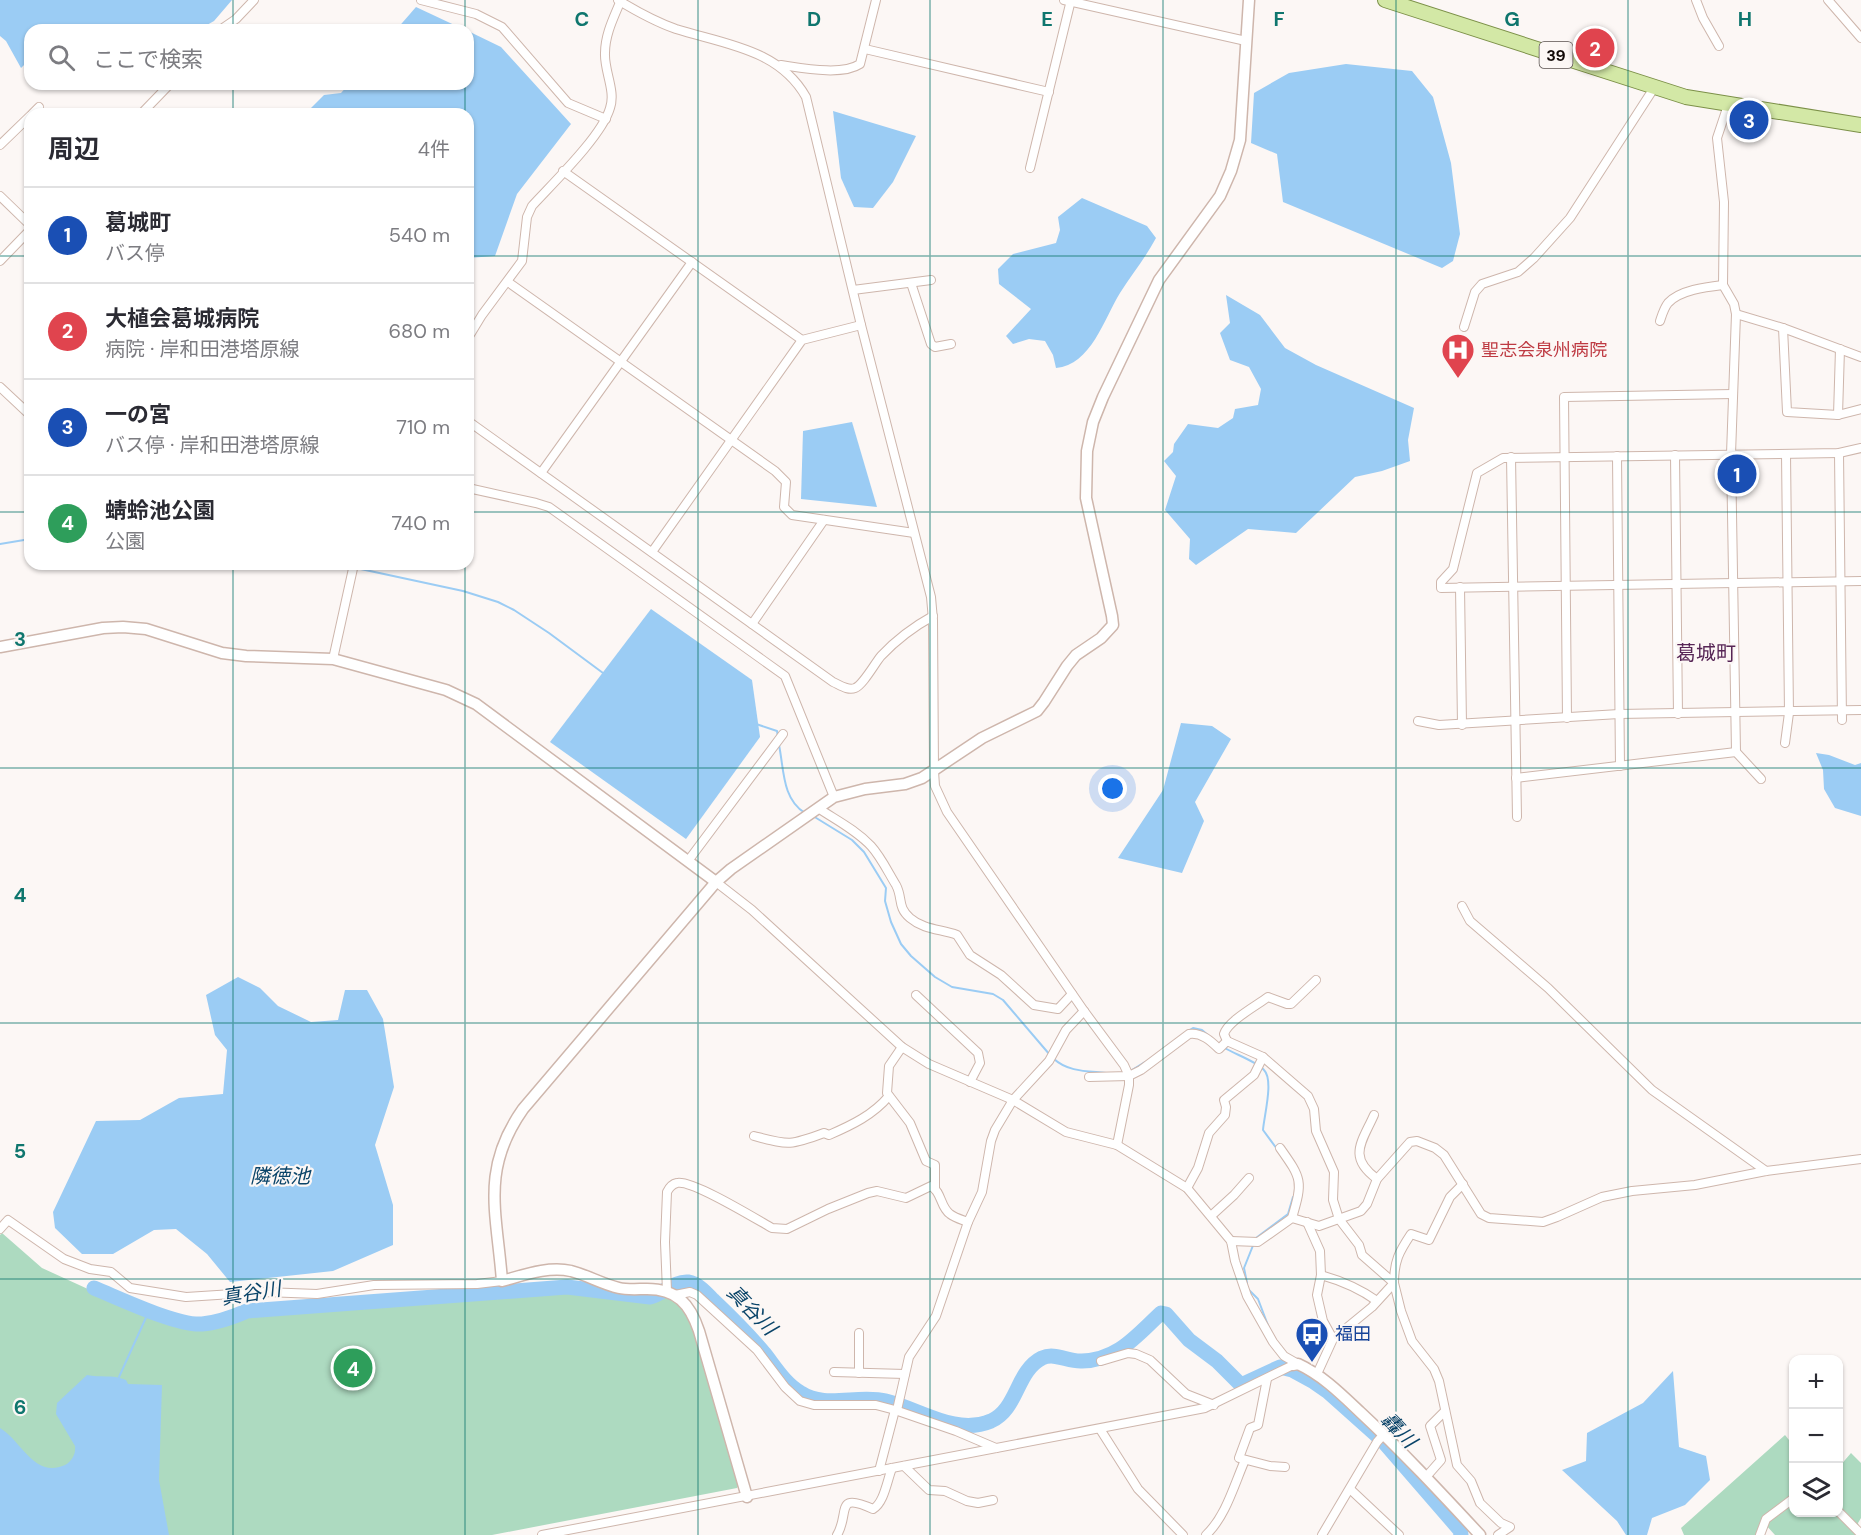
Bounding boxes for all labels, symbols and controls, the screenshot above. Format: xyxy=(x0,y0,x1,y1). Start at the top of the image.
text: C xyxy=(575,6,589,32)
text: D xyxy=(807,6,821,32)
text: E xyxy=(1041,6,1053,32)
text: F xyxy=(1273,6,1285,32)
text: G xyxy=(1504,6,1520,32)
text: H xyxy=(1738,6,1752,32)
search box xyxy=(24,24,474,90)
pin: 2 xyxy=(1576,26,1614,70)
icon: search xyxy=(45,41,78,74)
road number: 39 xyxy=(1540,42,1572,68)
text: ここで検索 xyxy=(93,45,203,74)
pin: 3 xyxy=(1730,98,1768,142)
text: 周辺 xyxy=(48,132,100,166)
text: 4件 xyxy=(418,136,450,162)
text: 葛城町 xyxy=(105,208,171,237)
text: 1 xyxy=(64,222,71,248)
text: 540 m xyxy=(389,222,450,248)
text: バス停 xyxy=(105,240,165,266)
text: 大植会葛城病院 xyxy=(105,304,259,333)
text: 2 xyxy=(62,318,73,344)
text: 680 m xyxy=(388,318,450,344)
hospital icon: 聖志会泉州病院 xyxy=(1440,332,1476,379)
text: 病院 · 岸和田港塔原線 xyxy=(105,336,300,362)
place label: 聖志会泉州病院 xyxy=(1481,338,1607,362)
text: 一の宮 xyxy=(105,400,171,429)
text: 3 xyxy=(61,414,74,440)
text: 710 m xyxy=(396,414,450,440)
text: バス停 · 岸和田港塔原線 xyxy=(105,432,320,458)
pin: 1 xyxy=(1718,452,1756,496)
text: 蜻蛉池公園 xyxy=(105,496,215,525)
text: 4 xyxy=(61,510,74,536)
text: 740 m xyxy=(392,510,450,536)
text: 公園 xyxy=(105,528,145,554)
text: 3 xyxy=(14,626,26,652)
district label: 葛城町 xyxy=(1676,640,1736,666)
your location xyxy=(1098,774,1127,803)
text: 4 xyxy=(14,882,27,908)
text: 5 xyxy=(14,1138,26,1164)
water label: 隣徳池 xyxy=(250,1163,312,1189)
water label: 真谷川 xyxy=(219,1275,285,1311)
water label: 真谷川 xyxy=(722,1279,784,1342)
bus stop icon: 福田 xyxy=(1294,1316,1330,1363)
place label: 福田 xyxy=(1335,1322,1371,1346)
pin: 4 xyxy=(334,1346,372,1390)
map controls xyxy=(1789,1355,1843,1517)
button: + xyxy=(1789,1355,1843,1409)
text: 6 xyxy=(14,1394,26,1420)
water label: 轟川 xyxy=(1376,1407,1424,1455)
button: − xyxy=(1789,1409,1843,1463)
button: layers xyxy=(1789,1463,1843,1517)

